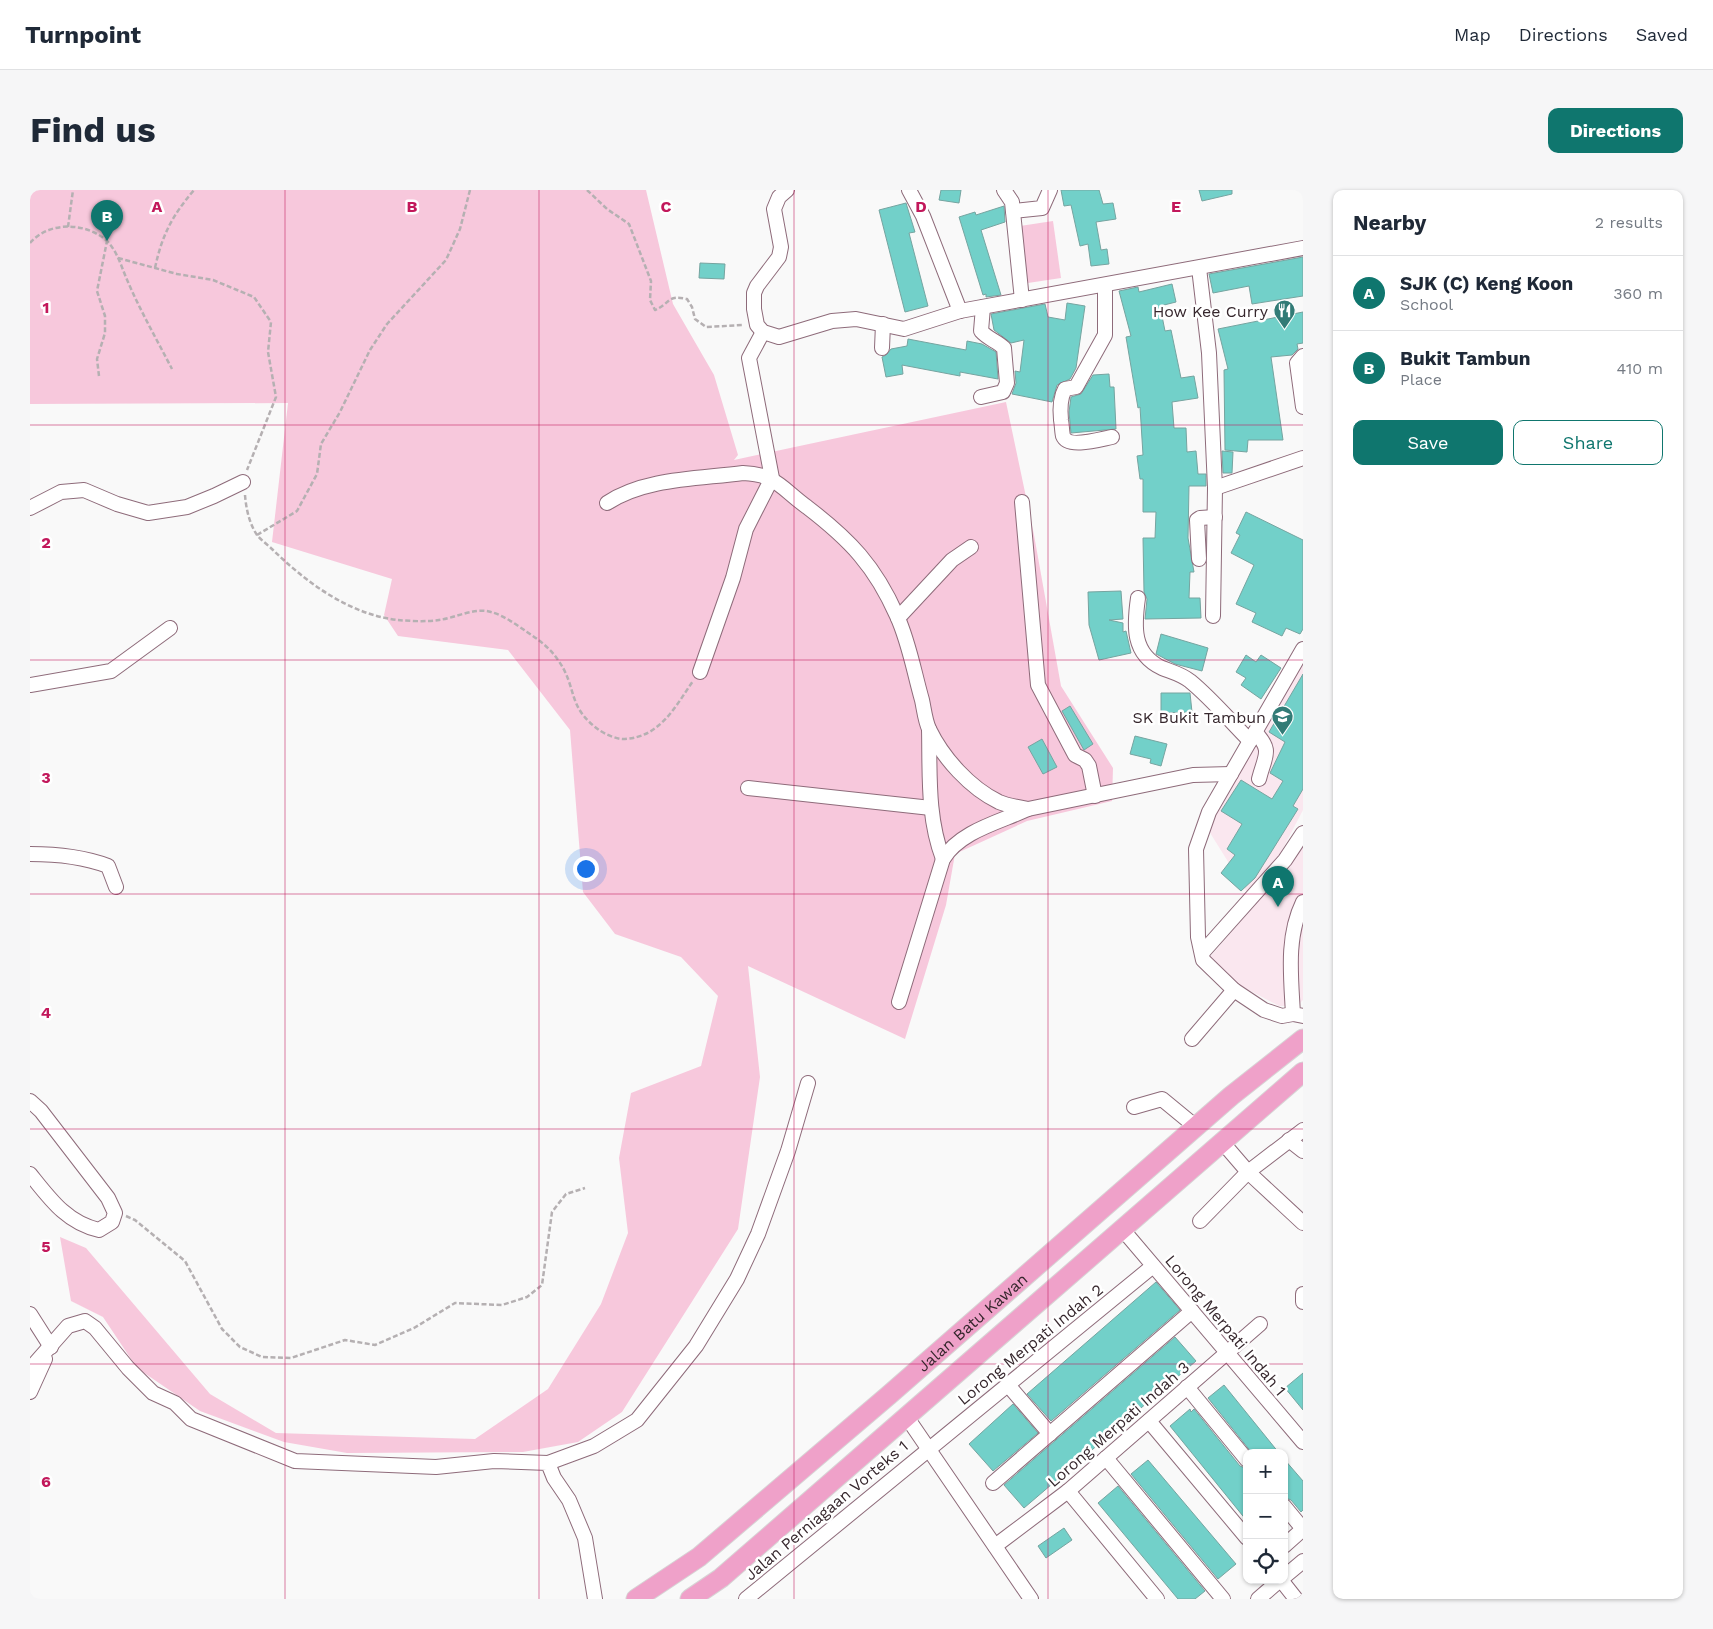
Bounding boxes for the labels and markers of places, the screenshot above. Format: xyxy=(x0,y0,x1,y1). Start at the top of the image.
pin: B xyxy=(91,200,123,241)
restaurant icon: How Kee Curry xyxy=(1272,299,1296,330)
place label: How Kee Curry xyxy=(1153,302,1269,321)
school or university icon: SK Bukit Tambun xyxy=(1270,705,1294,736)
place label: SK Bukit Tambun xyxy=(1132,708,1266,727)
pin: A xyxy=(1262,866,1294,907)

